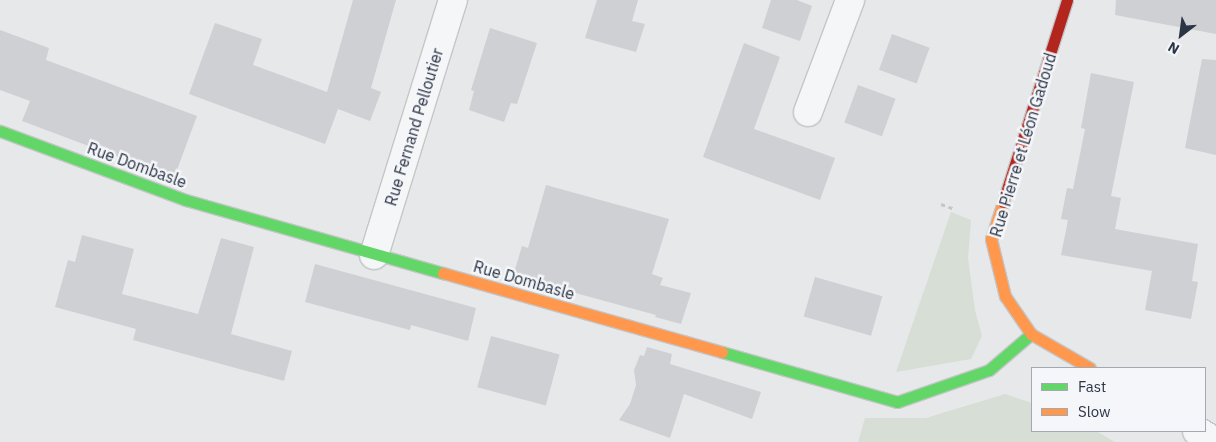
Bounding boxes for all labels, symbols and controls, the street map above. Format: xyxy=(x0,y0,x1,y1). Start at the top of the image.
north arrow xyxy=(1156,10,1206,60)
text: N xyxy=(1165,38,1182,58)
street label: Rue Fernand Pelloutier xyxy=(381,46,447,208)
street label: Rue Pierre et Léon Gadoud xyxy=(986,51,1060,239)
street label: Rue Dombasle xyxy=(85,138,189,192)
street label: Rue Dombasle xyxy=(471,256,577,304)
legend xyxy=(1031,367,1206,432)
text: Fast xyxy=(1078,377,1106,396)
text: Slow xyxy=(1078,402,1111,421)

